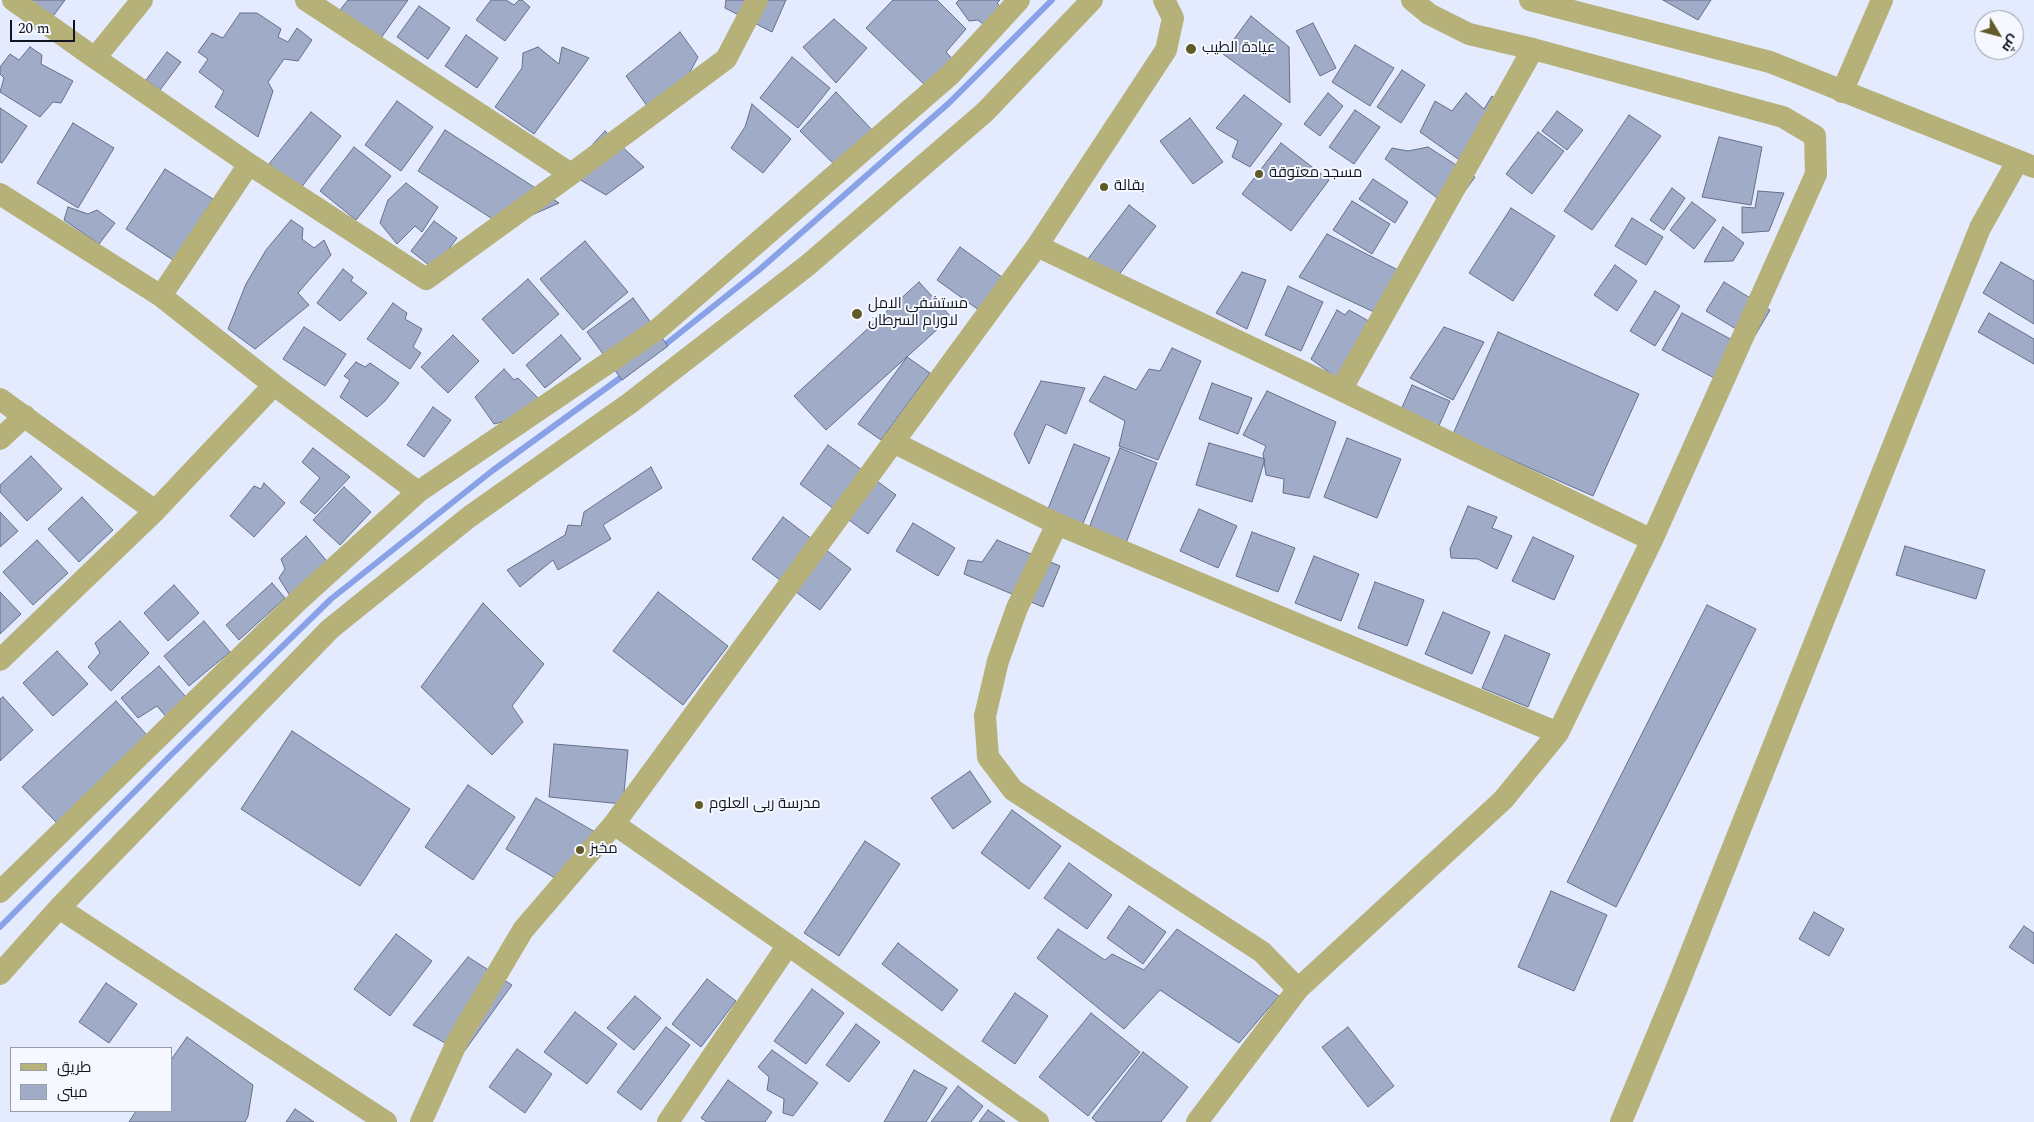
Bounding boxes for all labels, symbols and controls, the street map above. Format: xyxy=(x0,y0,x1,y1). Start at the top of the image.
scale bar xyxy=(12,10,78,42)
north arrow xyxy=(1974,10,2024,60)
text: 20 m xyxy=(18,17,50,40)
text: ش xyxy=(1997,30,2024,57)
place label: عيادة الطيب xyxy=(1202,40,1276,58)
marker: عيادة الطيب xyxy=(1184,42,1198,56)
place label: مسجد معتوقة xyxy=(1269,165,1362,183)
marker: مسجد معتوقة xyxy=(1253,168,1265,180)
place label: بقالة xyxy=(1114,178,1145,196)
marker: بقالة xyxy=(1098,181,1110,193)
place label: مستشفى الامل لاورام السرطان xyxy=(868,296,968,331)
marker: مستشفى الامل لاورام السرطان xyxy=(850,307,864,321)
place label: مدرسة ربى العلوم xyxy=(709,796,821,814)
marker: مدرسة ربى العلوم xyxy=(693,799,705,811)
place label: مخبز xyxy=(590,841,618,859)
marker: مخبز xyxy=(574,844,586,856)
legend xyxy=(10,1047,172,1112)
text: طريق xyxy=(57,1056,91,1079)
text: مبنى xyxy=(57,1081,88,1104)

